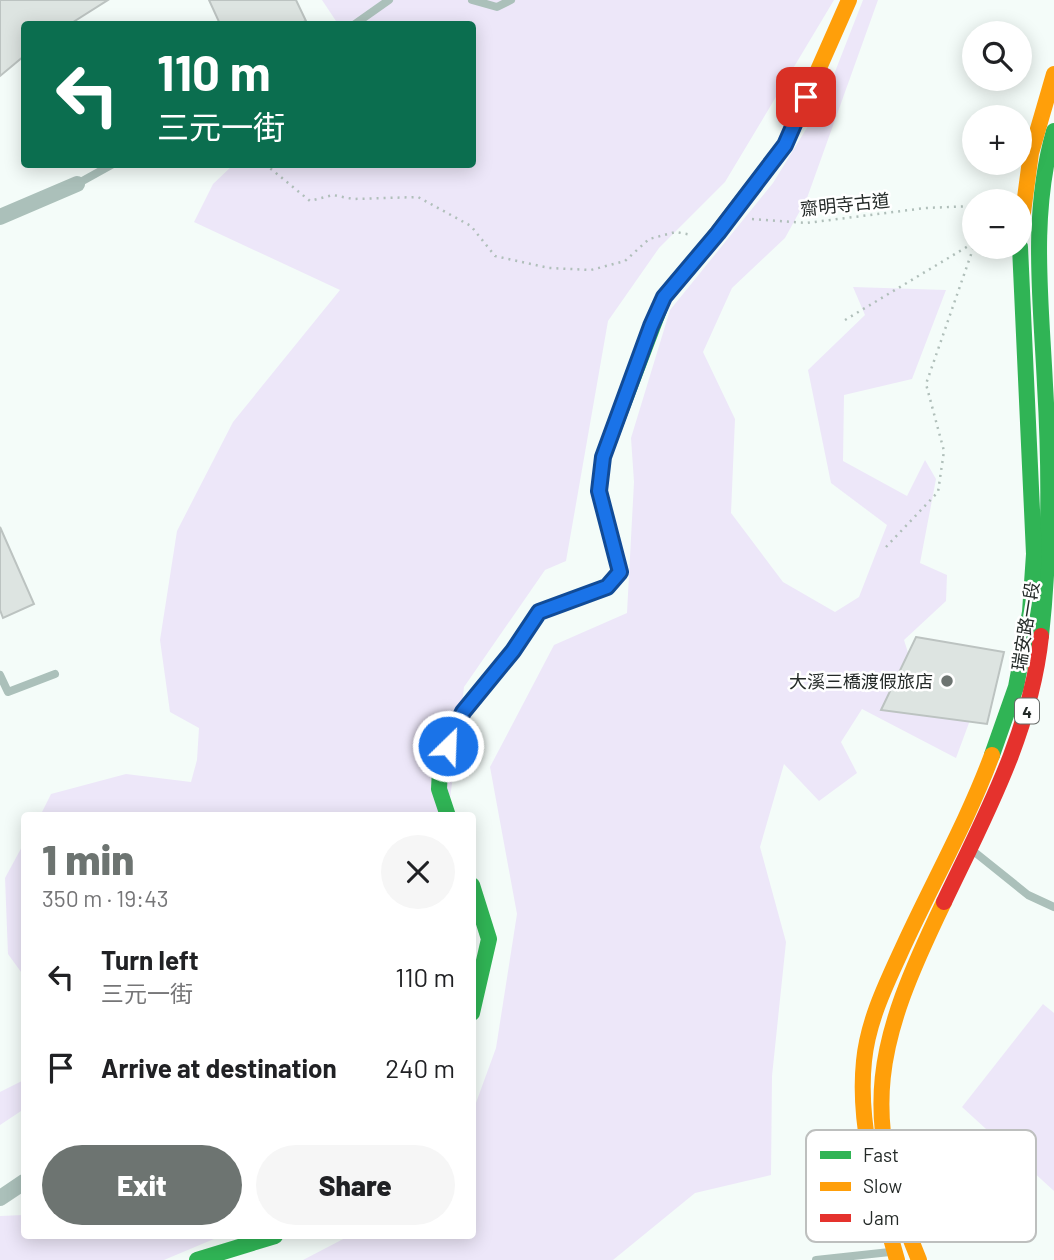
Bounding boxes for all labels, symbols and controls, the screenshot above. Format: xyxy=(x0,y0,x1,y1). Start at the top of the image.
map controls xyxy=(962,21,1032,259)
button: search xyxy=(962,21,1032,91)
text: 110 m xyxy=(157,42,271,101)
icon: left xyxy=(42,49,133,140)
pin xyxy=(776,67,836,127)
icon: arrive xyxy=(787,78,825,116)
button: + xyxy=(962,105,1032,175)
text: 三元一街 xyxy=(157,107,285,145)
street label: 齋明寺古道 xyxy=(799,188,891,220)
button: − xyxy=(962,189,1032,259)
street label: 瑞安路一段 xyxy=(1007,580,1043,672)
place label: 大溪三橋渡假旅店 xyxy=(789,670,933,692)
marker: 大溪三橋渡假旅店 xyxy=(939,673,955,689)
road number: 4 xyxy=(1015,698,1039,724)
position arrow xyxy=(411,709,485,783)
text: 1 min xyxy=(42,833,134,883)
button: close xyxy=(381,835,455,909)
text: 350 m · 19:43 xyxy=(42,884,169,912)
text: Turn left xyxy=(101,944,199,975)
icon: left xyxy=(42,958,80,996)
text: 110 m xyxy=(395,961,455,992)
text: 三元一街 xyxy=(101,979,193,1007)
icon: arrive xyxy=(42,1049,80,1087)
text: Arrive at destination xyxy=(101,1052,337,1083)
text: 240 m xyxy=(385,1052,455,1083)
legend xyxy=(806,1130,1036,1242)
text: Fast xyxy=(863,1143,899,1166)
button: Exit xyxy=(42,1145,242,1225)
button: Share xyxy=(256,1145,455,1225)
text: Slow xyxy=(863,1174,902,1197)
text: Jam xyxy=(863,1206,899,1229)

